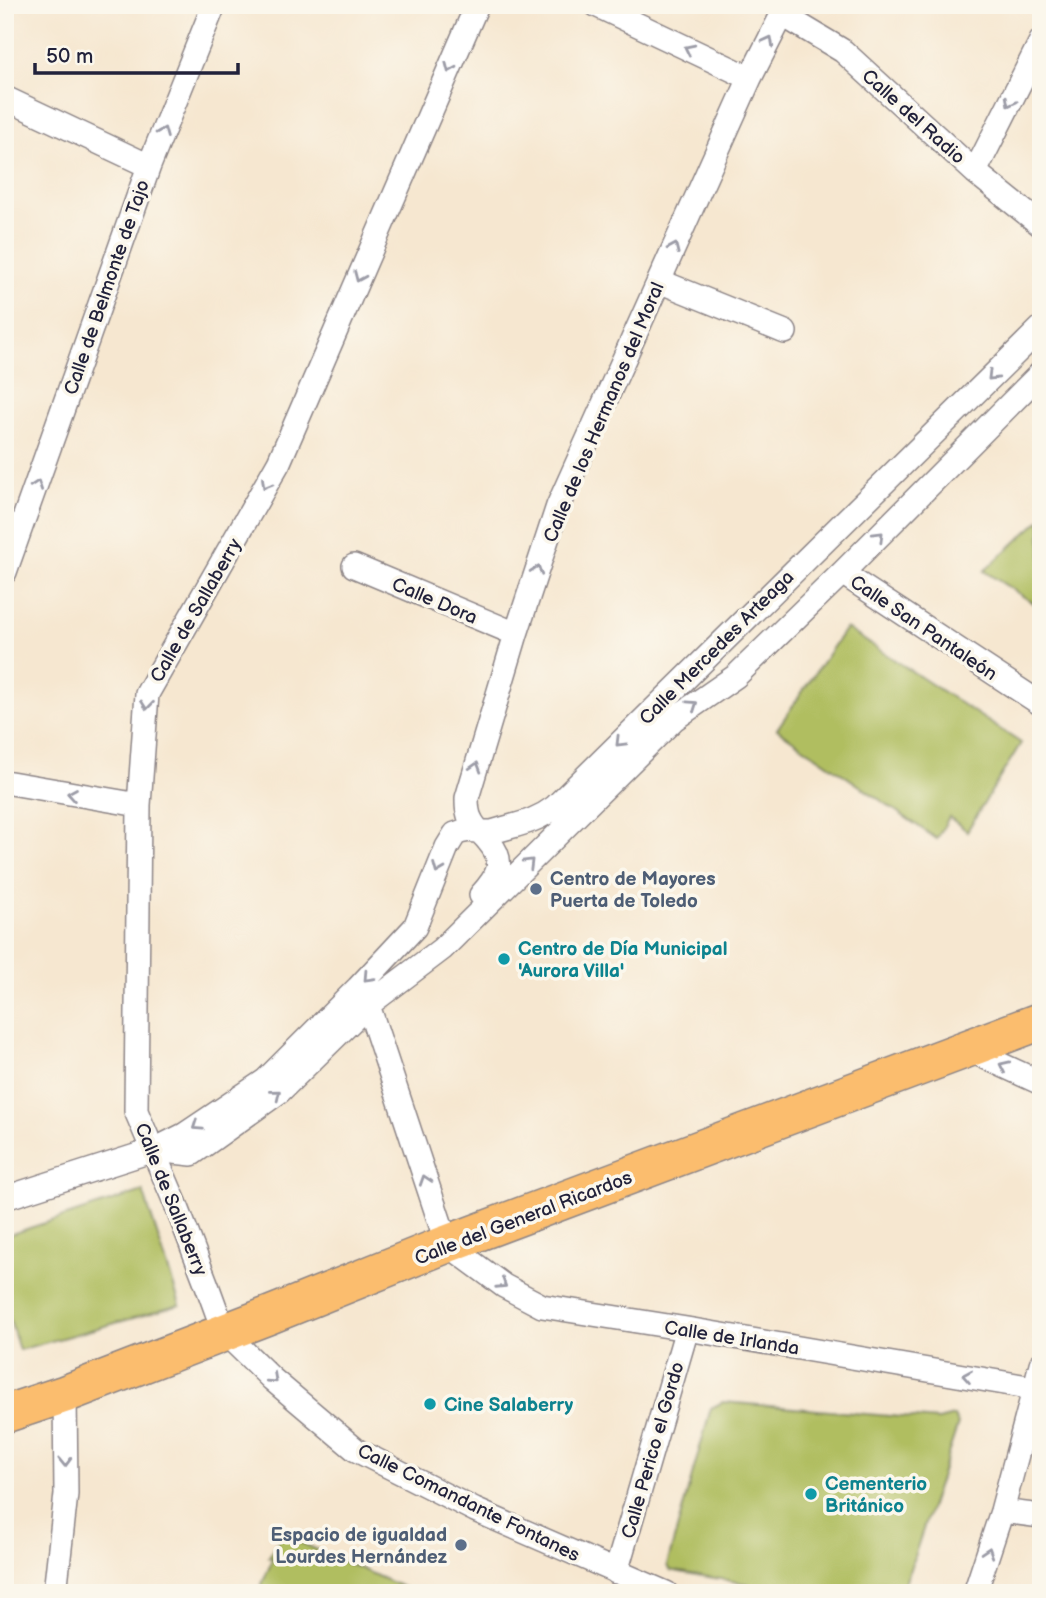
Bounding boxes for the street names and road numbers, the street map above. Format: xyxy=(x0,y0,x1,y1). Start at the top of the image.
street label: Calle del Radio xyxy=(857,65,969,169)
street label: Calle de Belmonte de Tajo xyxy=(60,177,155,398)
street label: Calle de los Hermanos del Moral xyxy=(539,279,670,546)
street label: Calle de Sallaberry xyxy=(146,534,247,687)
street label: Calle Mercedes Arteaga xyxy=(635,566,799,730)
street label: Calle San Pantaleón xyxy=(845,571,1001,686)
street label: Calle Dora xyxy=(388,573,481,630)
street label: Calle de Sallaberry xyxy=(130,1120,212,1280)
street label: Calle del General Ricardos xyxy=(412,1166,635,1271)
street label: Calle de Irlanda xyxy=(663,1316,801,1360)
street label: Calle Perico el Gordo xyxy=(617,1359,690,1541)
street label: Calle Comandante Fontanes xyxy=(354,1439,583,1567)

